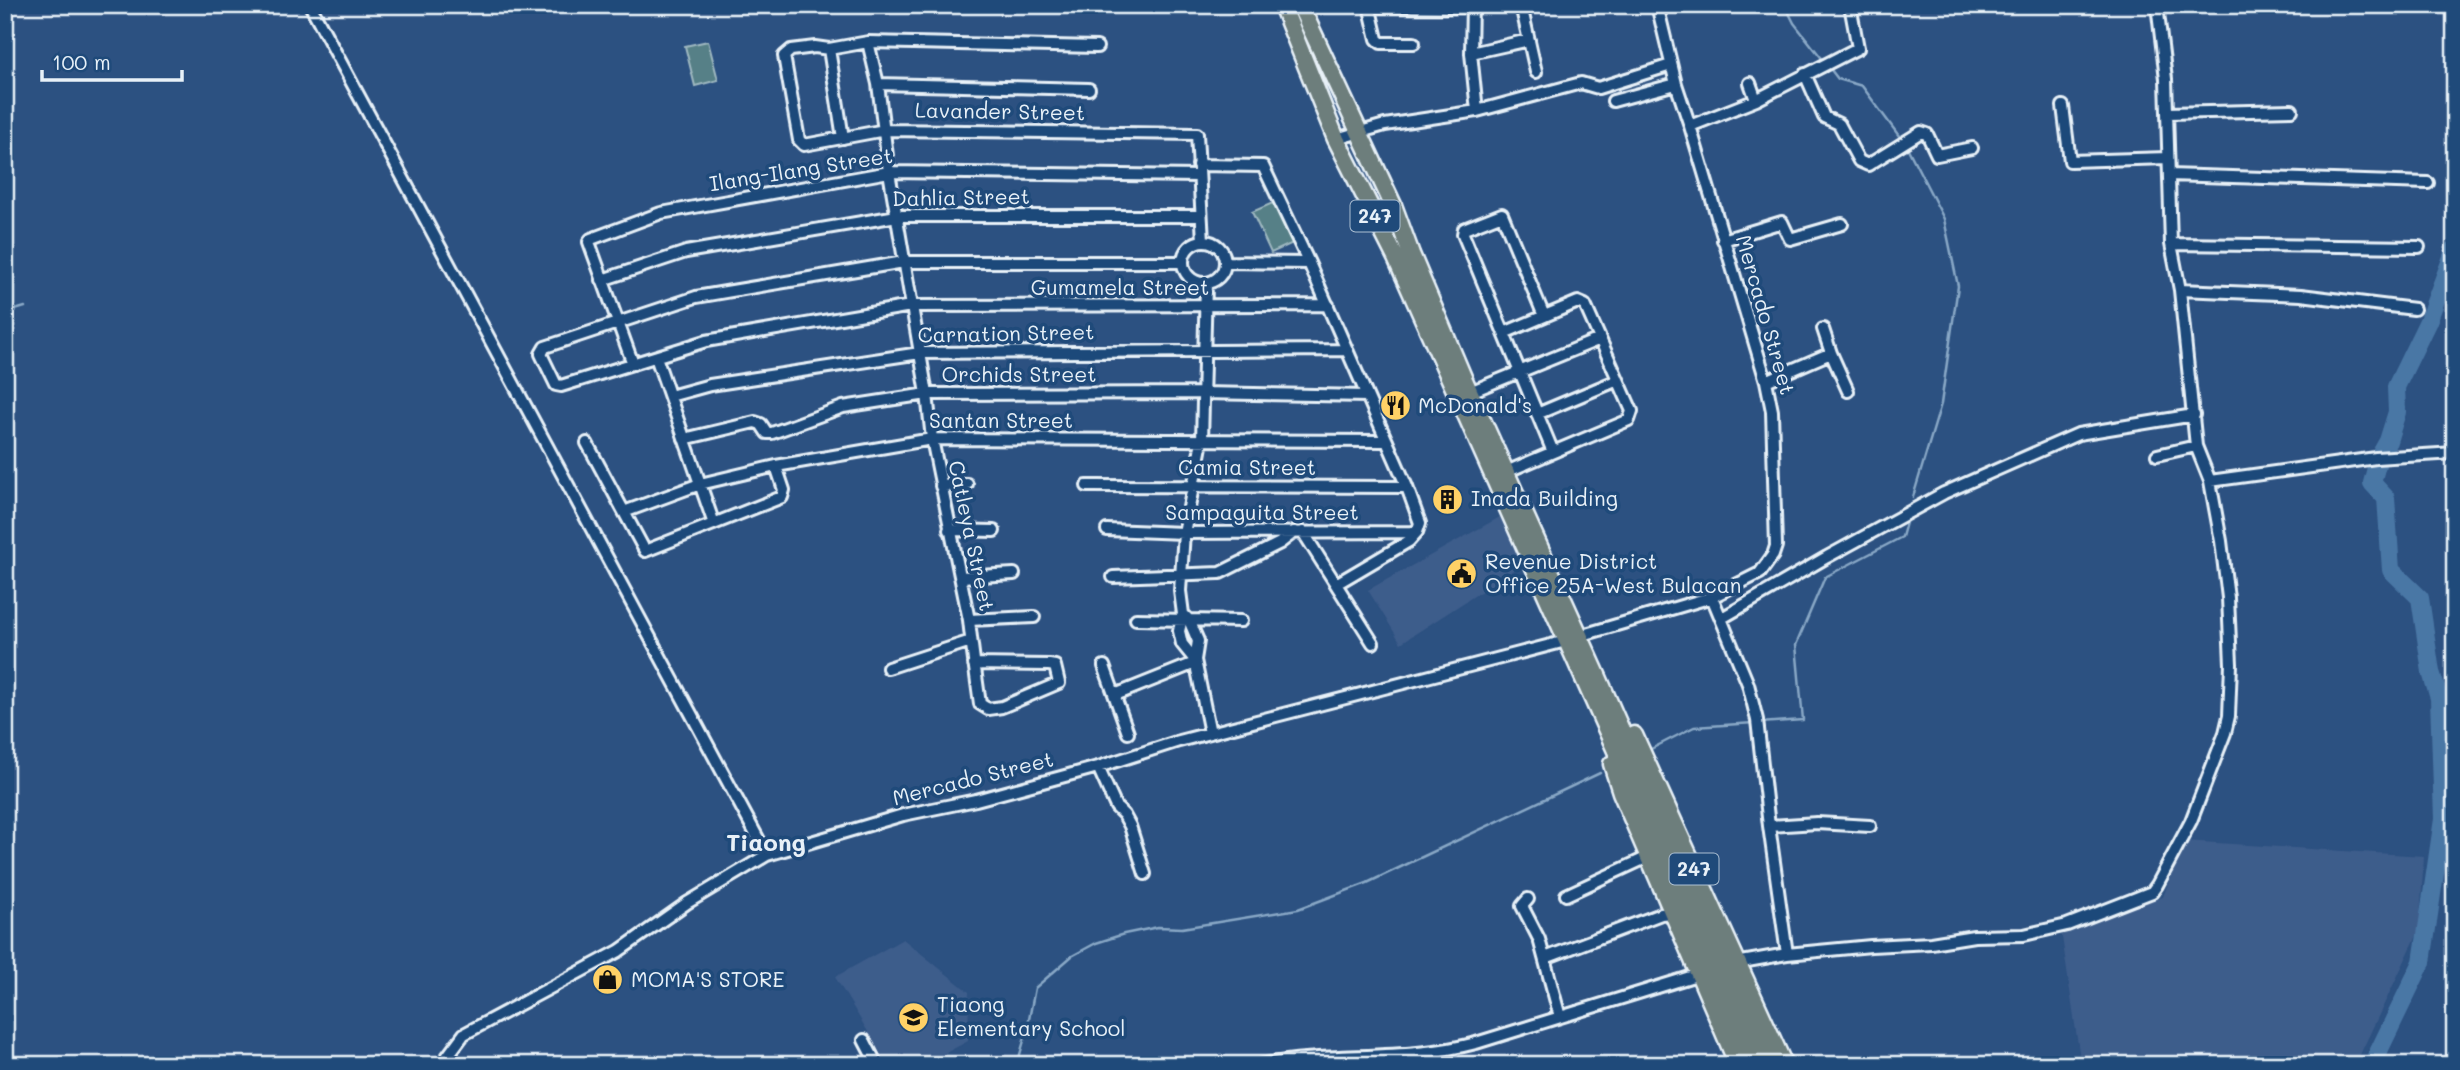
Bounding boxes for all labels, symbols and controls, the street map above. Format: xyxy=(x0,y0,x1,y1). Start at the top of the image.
scale bar xyxy=(42,38,182,82)
text: 100 m xyxy=(52,48,111,75)
street label: Lavander Street xyxy=(915,96,1085,125)
street label: Ilang-Ilang Street xyxy=(707,141,894,196)
street label: Dahlia Street xyxy=(892,182,1030,211)
road number: 247 xyxy=(1350,200,1400,232)
street label: Mercado Street xyxy=(1731,232,1802,398)
street label: Gumamela Street xyxy=(1031,273,1209,300)
street label: Carnation Street xyxy=(917,317,1095,348)
street label: Orchids Street xyxy=(942,360,1096,387)
restaurant icon: McDonald's xyxy=(1378,389,1412,423)
place label: McDonald's xyxy=(1418,391,1532,418)
street label: Santan Street xyxy=(929,406,1073,433)
street label: Camia Street xyxy=(1178,453,1316,480)
street label: Catleya Street xyxy=(943,458,1002,613)
building icon: Inada Building xyxy=(1431,482,1465,516)
place label: Inada Building xyxy=(1471,484,1618,511)
street label: Sampaguita Street xyxy=(1165,498,1359,525)
place label: Revenue District Office 25A-West Bulacan xyxy=(1485,547,1741,598)
public building icon: Revenue District Office 25A-West Bulacan xyxy=(1445,557,1479,591)
street label: Mercado Street xyxy=(889,744,1056,811)
district label: Tiaong xyxy=(726,826,806,857)
road number: 247 xyxy=(1670,854,1718,884)
shop icon: MOMA'S STORE xyxy=(591,963,625,997)
place label: MOMA'S STORE xyxy=(631,965,784,992)
place label: Tiaong Elementary School xyxy=(937,990,1125,1041)
school or university icon: Tiaong Elementary School xyxy=(897,1000,931,1034)

